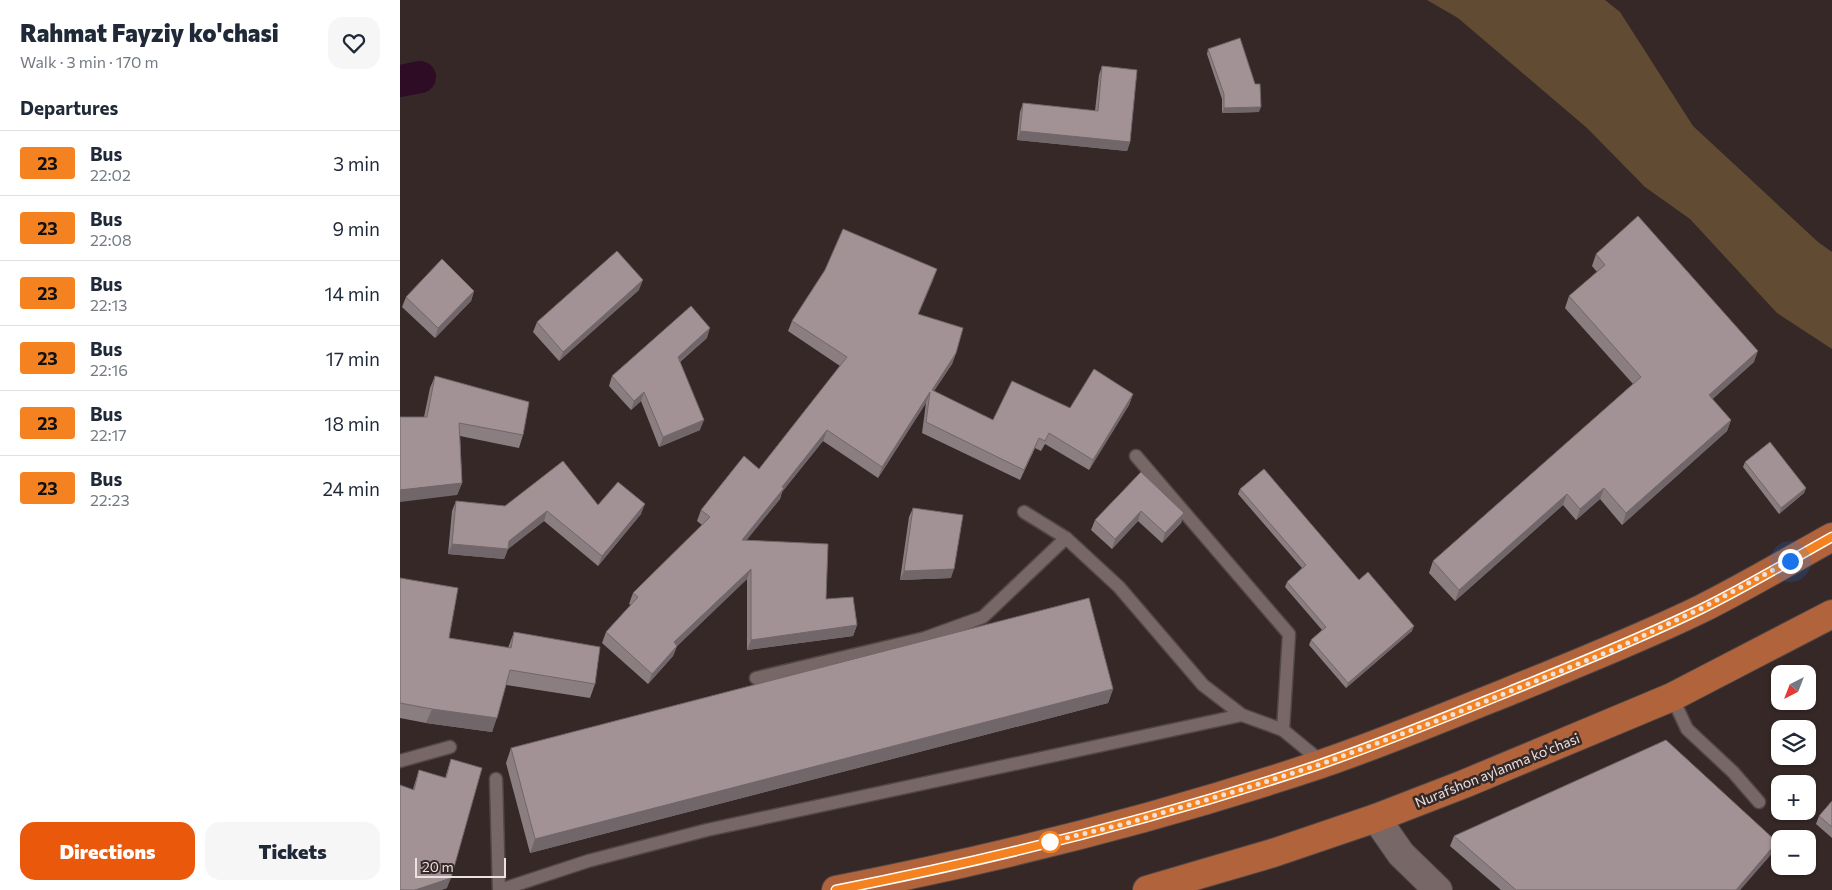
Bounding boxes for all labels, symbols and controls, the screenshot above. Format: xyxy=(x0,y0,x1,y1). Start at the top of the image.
button: heart xyxy=(328,17,380,69)
text: Rahmat Fayziy ko'chasi xyxy=(20,18,279,47)
text: Walk · 3 min · 170 m xyxy=(20,52,159,71)
text: Departures xyxy=(20,96,118,119)
text: Bus xyxy=(90,142,122,165)
text: 23 xyxy=(37,152,58,174)
text: 3 min xyxy=(333,152,380,175)
text: 22:02 xyxy=(90,165,131,184)
text: Bus xyxy=(90,207,122,230)
text: 23 xyxy=(37,217,58,239)
text: 9 min xyxy=(332,217,380,240)
text: 22:08 xyxy=(90,230,132,249)
text: Bus xyxy=(90,272,122,295)
text: 23 xyxy=(37,282,58,304)
text: 14 min xyxy=(324,282,380,305)
text: 22:13 xyxy=(90,295,128,314)
text: Bus xyxy=(90,337,122,360)
text: 23 xyxy=(37,347,58,369)
text: 17 min xyxy=(326,347,380,370)
text: 22:16 xyxy=(90,360,128,379)
text: Bus xyxy=(90,402,122,425)
text: 23 xyxy=(37,412,58,434)
text: 18 min xyxy=(324,412,380,435)
text: 22:17 xyxy=(90,425,127,444)
text: Bus xyxy=(90,467,122,490)
text: 23 xyxy=(37,477,58,499)
text: 24 min xyxy=(322,477,380,500)
text: 22:23 xyxy=(90,490,130,509)
your location xyxy=(1778,549,1803,574)
north arrow xyxy=(1771,665,1816,710)
map controls xyxy=(1771,665,1816,875)
button: layers xyxy=(1771,720,1816,765)
street label: Nurafshon aylanma ko'chasi xyxy=(1412,729,1582,811)
button: + xyxy=(1771,775,1816,820)
button: Directions xyxy=(20,822,195,880)
button: Tickets xyxy=(205,822,380,880)
button: − xyxy=(1771,830,1816,875)
unlabelled marker xyxy=(1039,831,1061,853)
scale bar xyxy=(415,855,506,878)
text: 20 m xyxy=(422,858,454,875)

